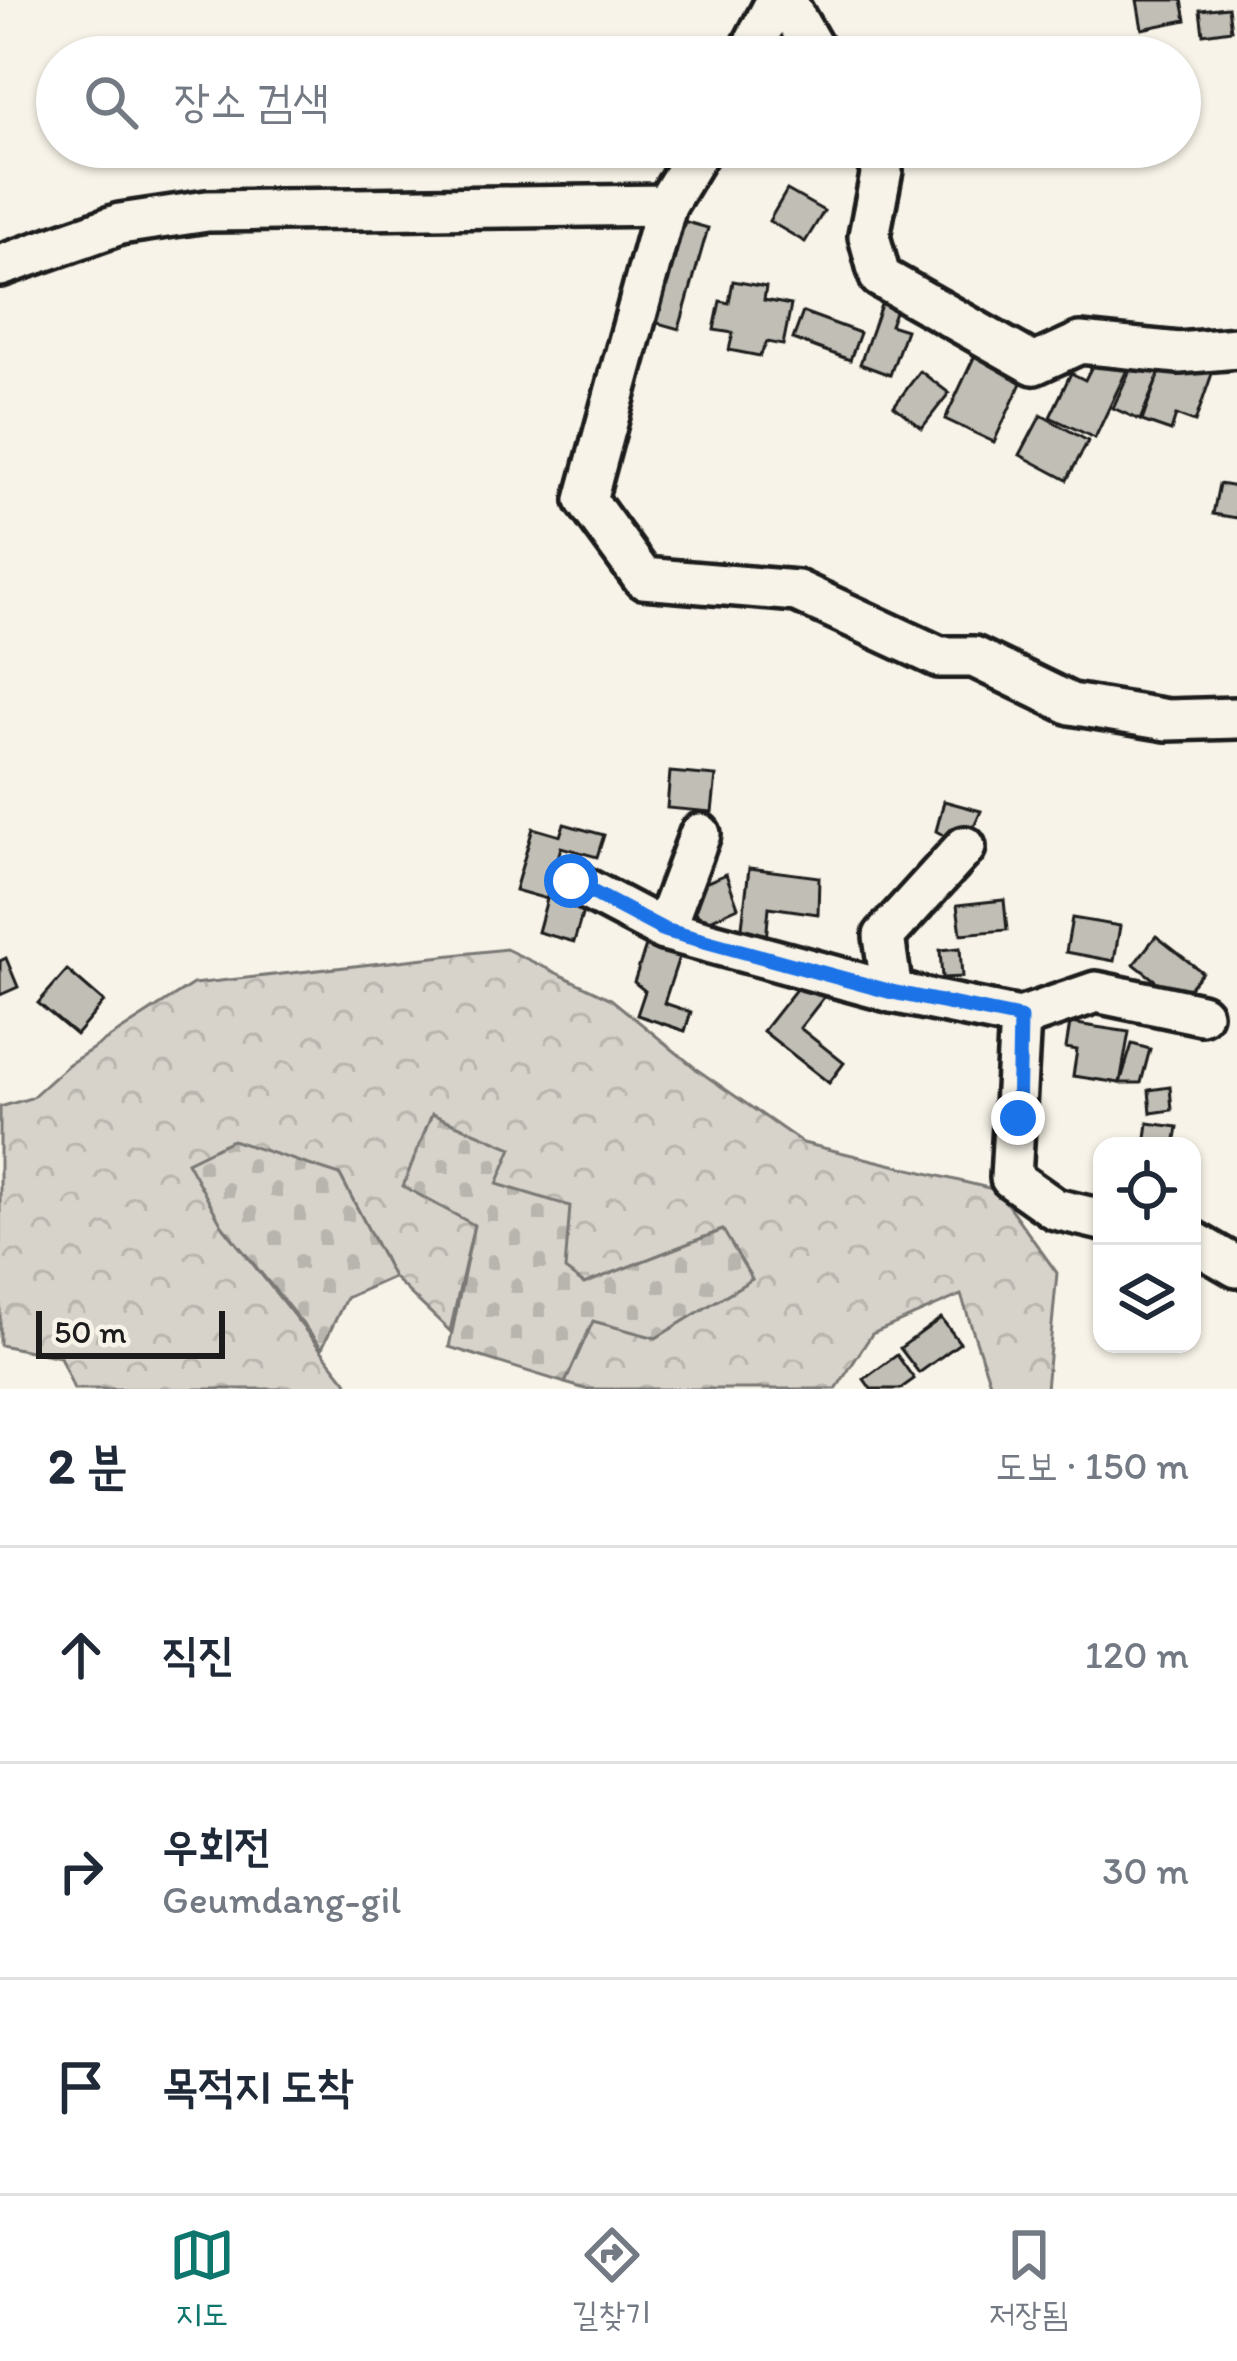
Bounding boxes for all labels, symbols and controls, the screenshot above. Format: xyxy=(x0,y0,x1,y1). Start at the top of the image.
search box xyxy=(36,36,1201,168)
icon: search xyxy=(78,69,144,135)
text: 장소 검색 xyxy=(174,73,329,127)
route start xyxy=(544,854,598,908)
route end xyxy=(991,1091,1045,1145)
map controls xyxy=(1093,1137,1201,1353)
button: locate xyxy=(1093,1137,1201,1245)
button: layers xyxy=(1093,1245,1201,1353)
scale bar xyxy=(36,1305,225,1358)
text: 50 m xyxy=(54,1312,127,1351)
text: 2 분 xyxy=(48,1435,127,1496)
text: 도보 · 150 m xyxy=(995,1442,1189,1489)
icon: ahead xyxy=(48,1622,114,1688)
text: 직진 xyxy=(162,1626,234,1680)
text: 120 m xyxy=(1085,1631,1189,1678)
text: 우회전 xyxy=(162,1818,271,1872)
icon: right xyxy=(48,1838,114,1904)
text: 30 m xyxy=(1102,1847,1189,1894)
text: Geumdang-gil xyxy=(162,1876,401,1923)
icon: arrive xyxy=(48,2054,114,2120)
text: 목적지 도착 xyxy=(162,2058,353,2112)
tab: 지도 xyxy=(169,2222,235,2336)
tab: 길찾기 xyxy=(572,2222,652,2336)
tab: 저장됨 xyxy=(989,2222,1068,2336)

